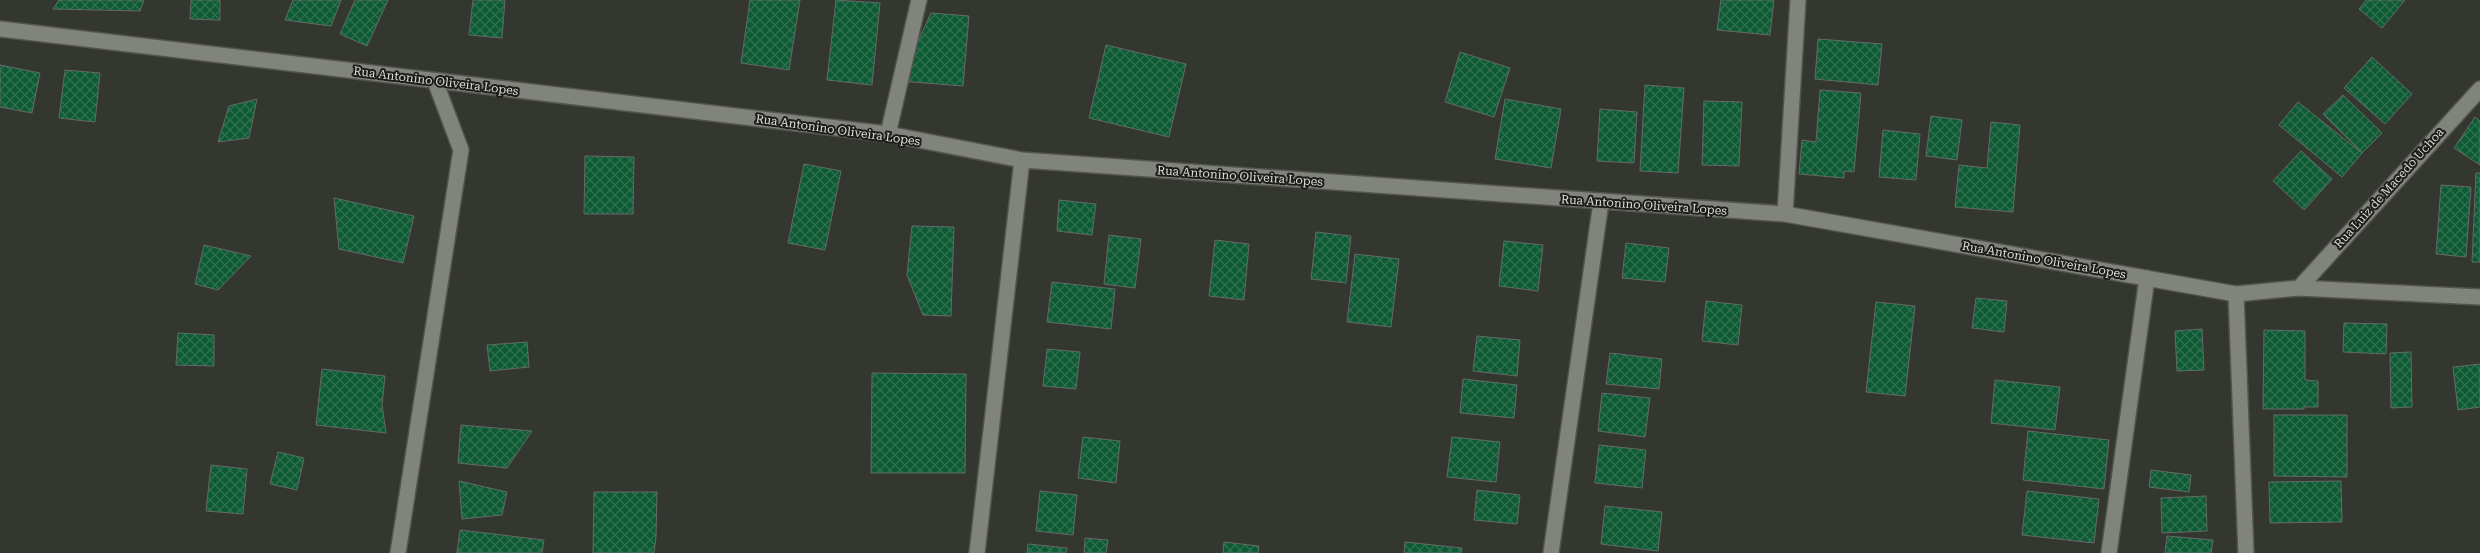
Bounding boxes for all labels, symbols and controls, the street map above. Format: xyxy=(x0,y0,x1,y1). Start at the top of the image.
street label: Rua Antonino Oliveira Lopes xyxy=(353,64,520,98)
street label: Rua Antonino Oliveira Lopes xyxy=(755,112,922,149)
street label: Rua Luiz de Macedo Uchoa xyxy=(2331,125,2447,251)
street label: Rua Antonino Oliveira Lopes xyxy=(1157,163,1324,189)
street label: Rua Antonino Oliveira Lopes xyxy=(1561,192,1728,218)
street label: Rua Antonino Oliveira Lopes xyxy=(1961,239,2127,281)

